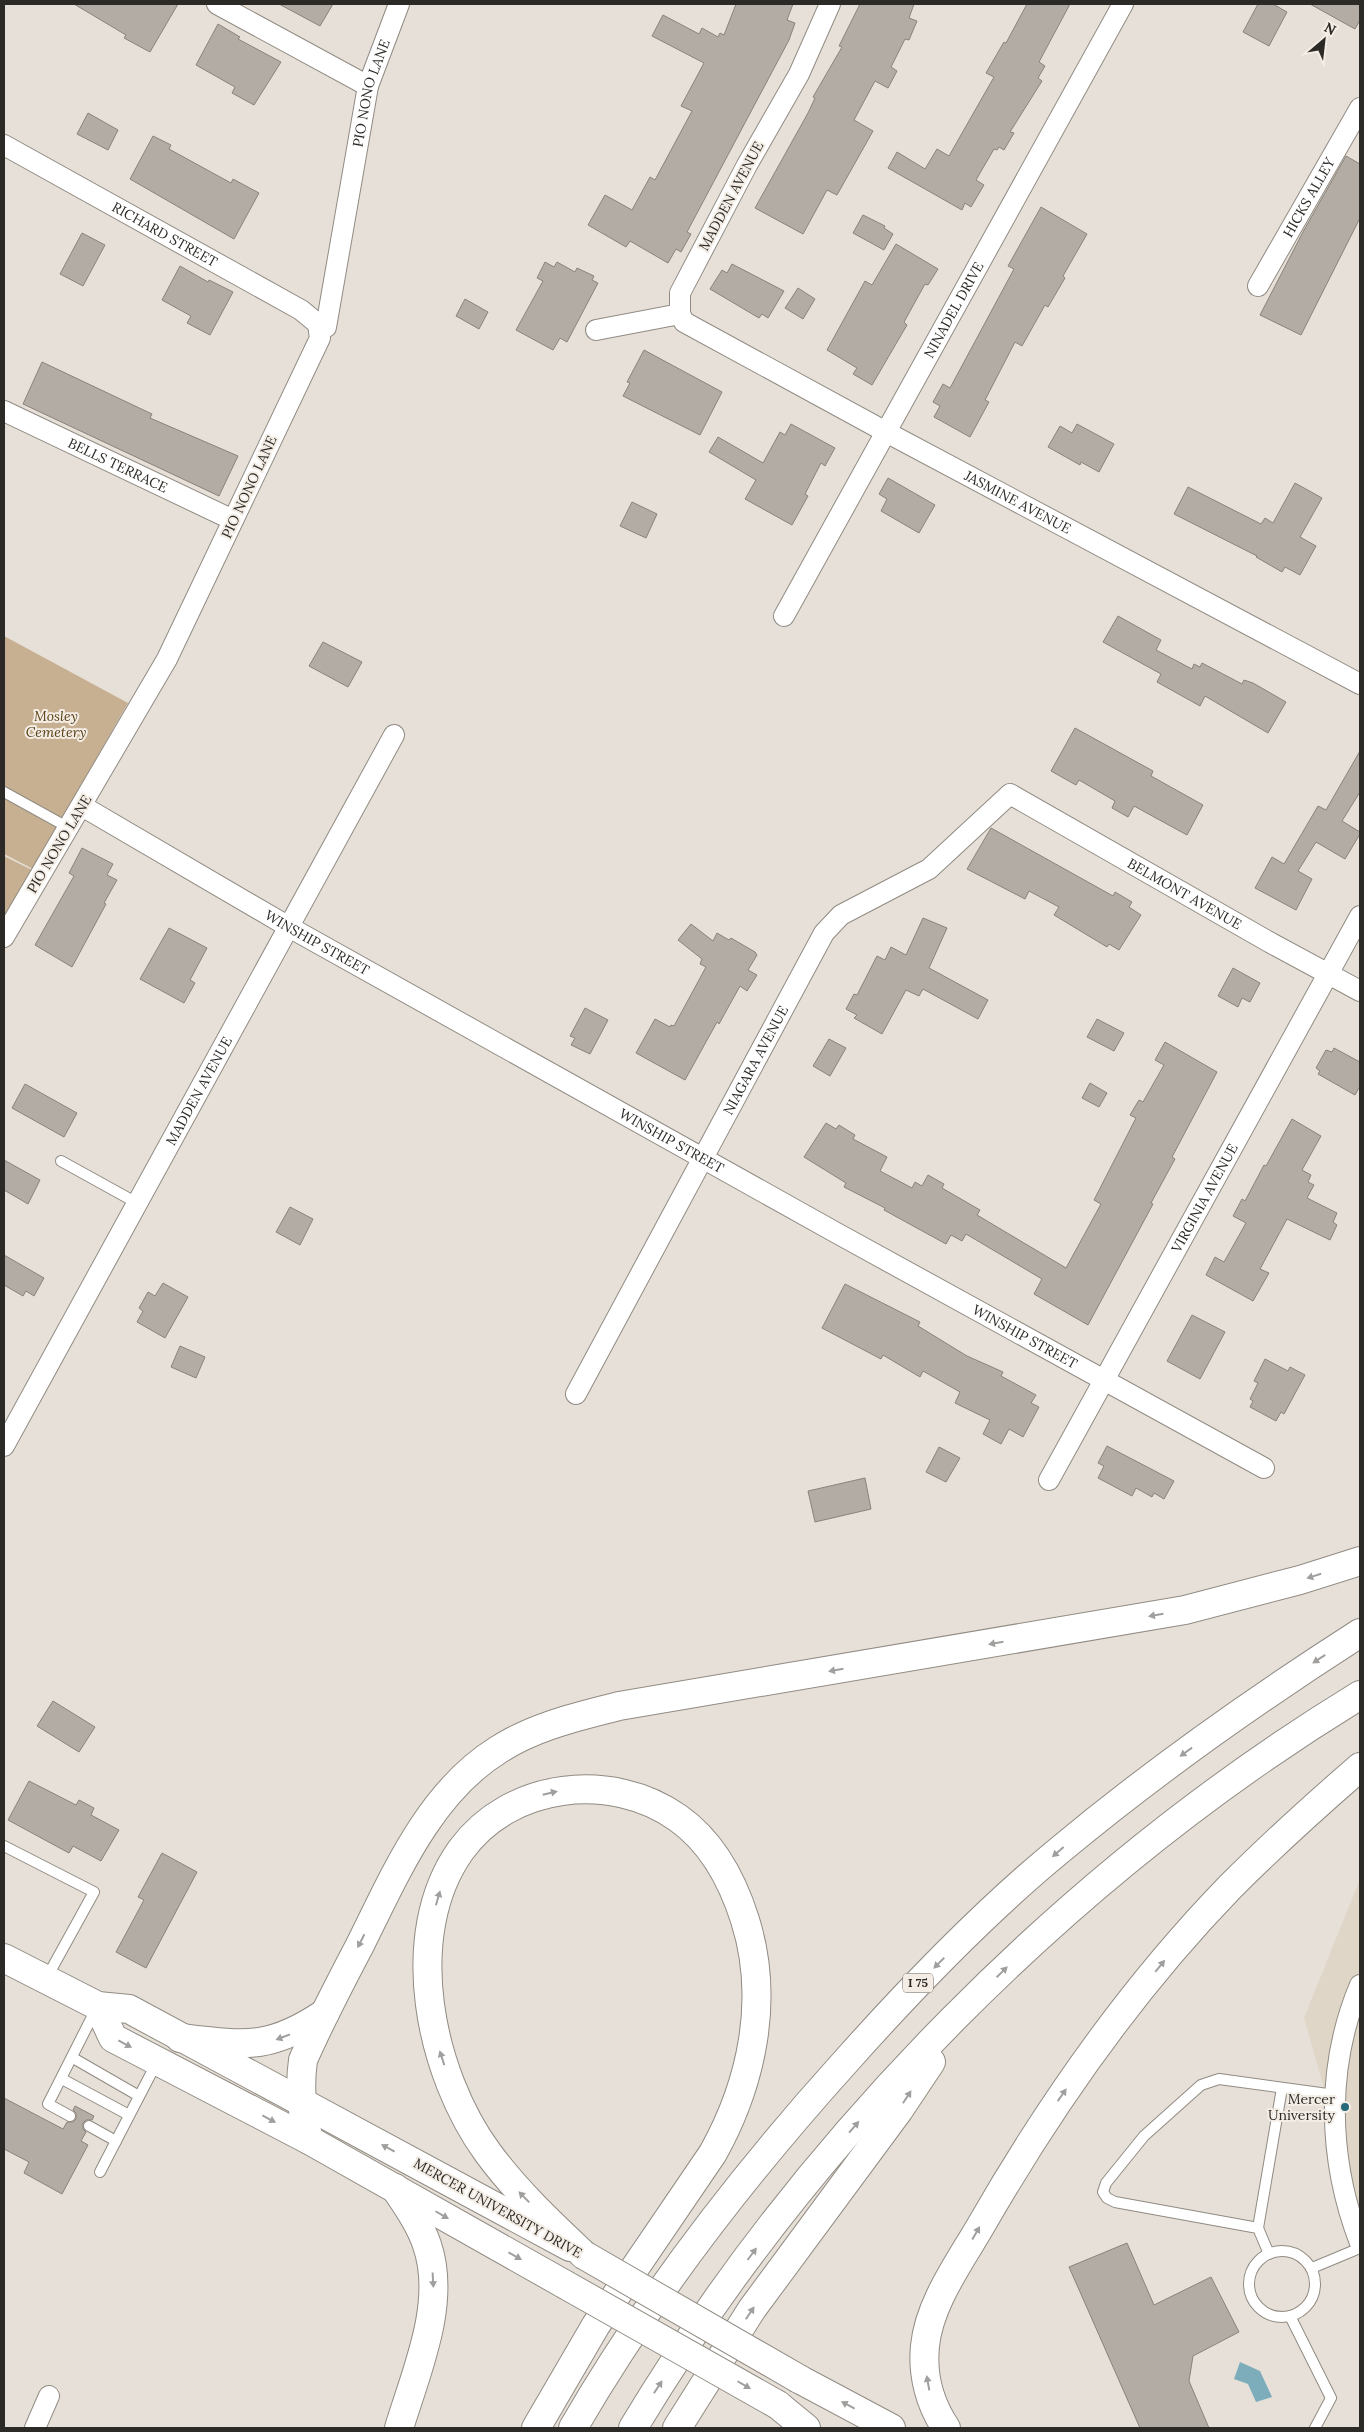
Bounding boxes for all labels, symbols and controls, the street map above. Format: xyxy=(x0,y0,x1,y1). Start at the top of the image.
north arrow xyxy=(1299,15,1349,65)
text: N xyxy=(1321,18,1339,39)
street label: PIO NONO LANE xyxy=(349,36,394,149)
street label: MADDEN AVENUE xyxy=(695,138,768,254)
street label: HICKS ALLEY xyxy=(1279,153,1339,241)
street label: RICHARD STREET xyxy=(109,198,221,271)
street label: NINADEL DRIVE xyxy=(920,258,988,361)
street label: PIO NONO LANE xyxy=(217,433,281,541)
street label: BELLS TERRACE xyxy=(65,434,171,497)
street label: JASMINE AVENUE xyxy=(960,466,1074,538)
park label: Mosley Cemetery xyxy=(26,707,86,741)
street label: PIO NONO LANE xyxy=(23,791,96,896)
street label: BELMONT AVENUE xyxy=(1124,854,1245,934)
street label: WINSHIP STREET xyxy=(262,906,373,979)
street label: NIAGARA AVENUE xyxy=(719,1002,792,1118)
street label: MADDEN AVENUE xyxy=(162,1033,236,1148)
street label: WINSHIP STREET xyxy=(616,1104,727,1177)
street label: VIRGINIA AVENUE xyxy=(1167,1140,1242,1257)
street label: WINSHIP STREET xyxy=(969,1300,1081,1373)
one-way arrow xyxy=(1306,1572,1321,1580)
one-way arrow xyxy=(1148,1612,1164,1620)
one-way arrow xyxy=(988,1640,1004,1648)
one-way arrow xyxy=(1313,1655,1326,1664)
one-way arrow xyxy=(828,1667,844,1675)
one-way arrow xyxy=(1179,1747,1192,1757)
one-way arrow xyxy=(543,1789,558,1797)
one-way arrow xyxy=(1051,1846,1064,1857)
one-way arrow xyxy=(434,1891,442,1906)
one-way arrow xyxy=(357,1934,365,1949)
one-way arrow xyxy=(933,1956,945,1968)
one-way arrow xyxy=(1155,1960,1166,1973)
one-way arrow xyxy=(996,1966,1008,1978)
road number: I 75 xyxy=(903,1974,933,1992)
one-way arrow xyxy=(275,2034,290,2041)
one-way arrow xyxy=(118,2040,132,2048)
one-way arrow xyxy=(438,2051,445,2066)
one-way arrow xyxy=(1057,2088,1067,2102)
one-way arrow xyxy=(903,2090,912,2104)
place label: Mercer University xyxy=(1268,2090,1336,2124)
marker: Mercer University xyxy=(1339,2101,1351,2113)
one-way arrow xyxy=(262,2115,276,2124)
one-way arrow xyxy=(848,2122,860,2134)
one-way arrow xyxy=(381,2144,395,2152)
street label: MERCER UNIVERSITY DRIVE xyxy=(411,2154,586,2262)
one-way arrow xyxy=(518,2191,530,2203)
one-way arrow xyxy=(435,2210,449,2219)
one-way arrow xyxy=(972,2226,981,2240)
one-way arrow xyxy=(747,2247,757,2261)
one-way arrow xyxy=(508,2252,522,2260)
one-way arrow xyxy=(430,2272,438,2288)
one-way arrow xyxy=(745,2307,755,2320)
one-way arrow xyxy=(923,2375,931,2391)
one-way arrow xyxy=(653,2380,663,2393)
one-way arrow xyxy=(737,2381,751,2390)
one-way arrow xyxy=(841,2401,856,2409)

